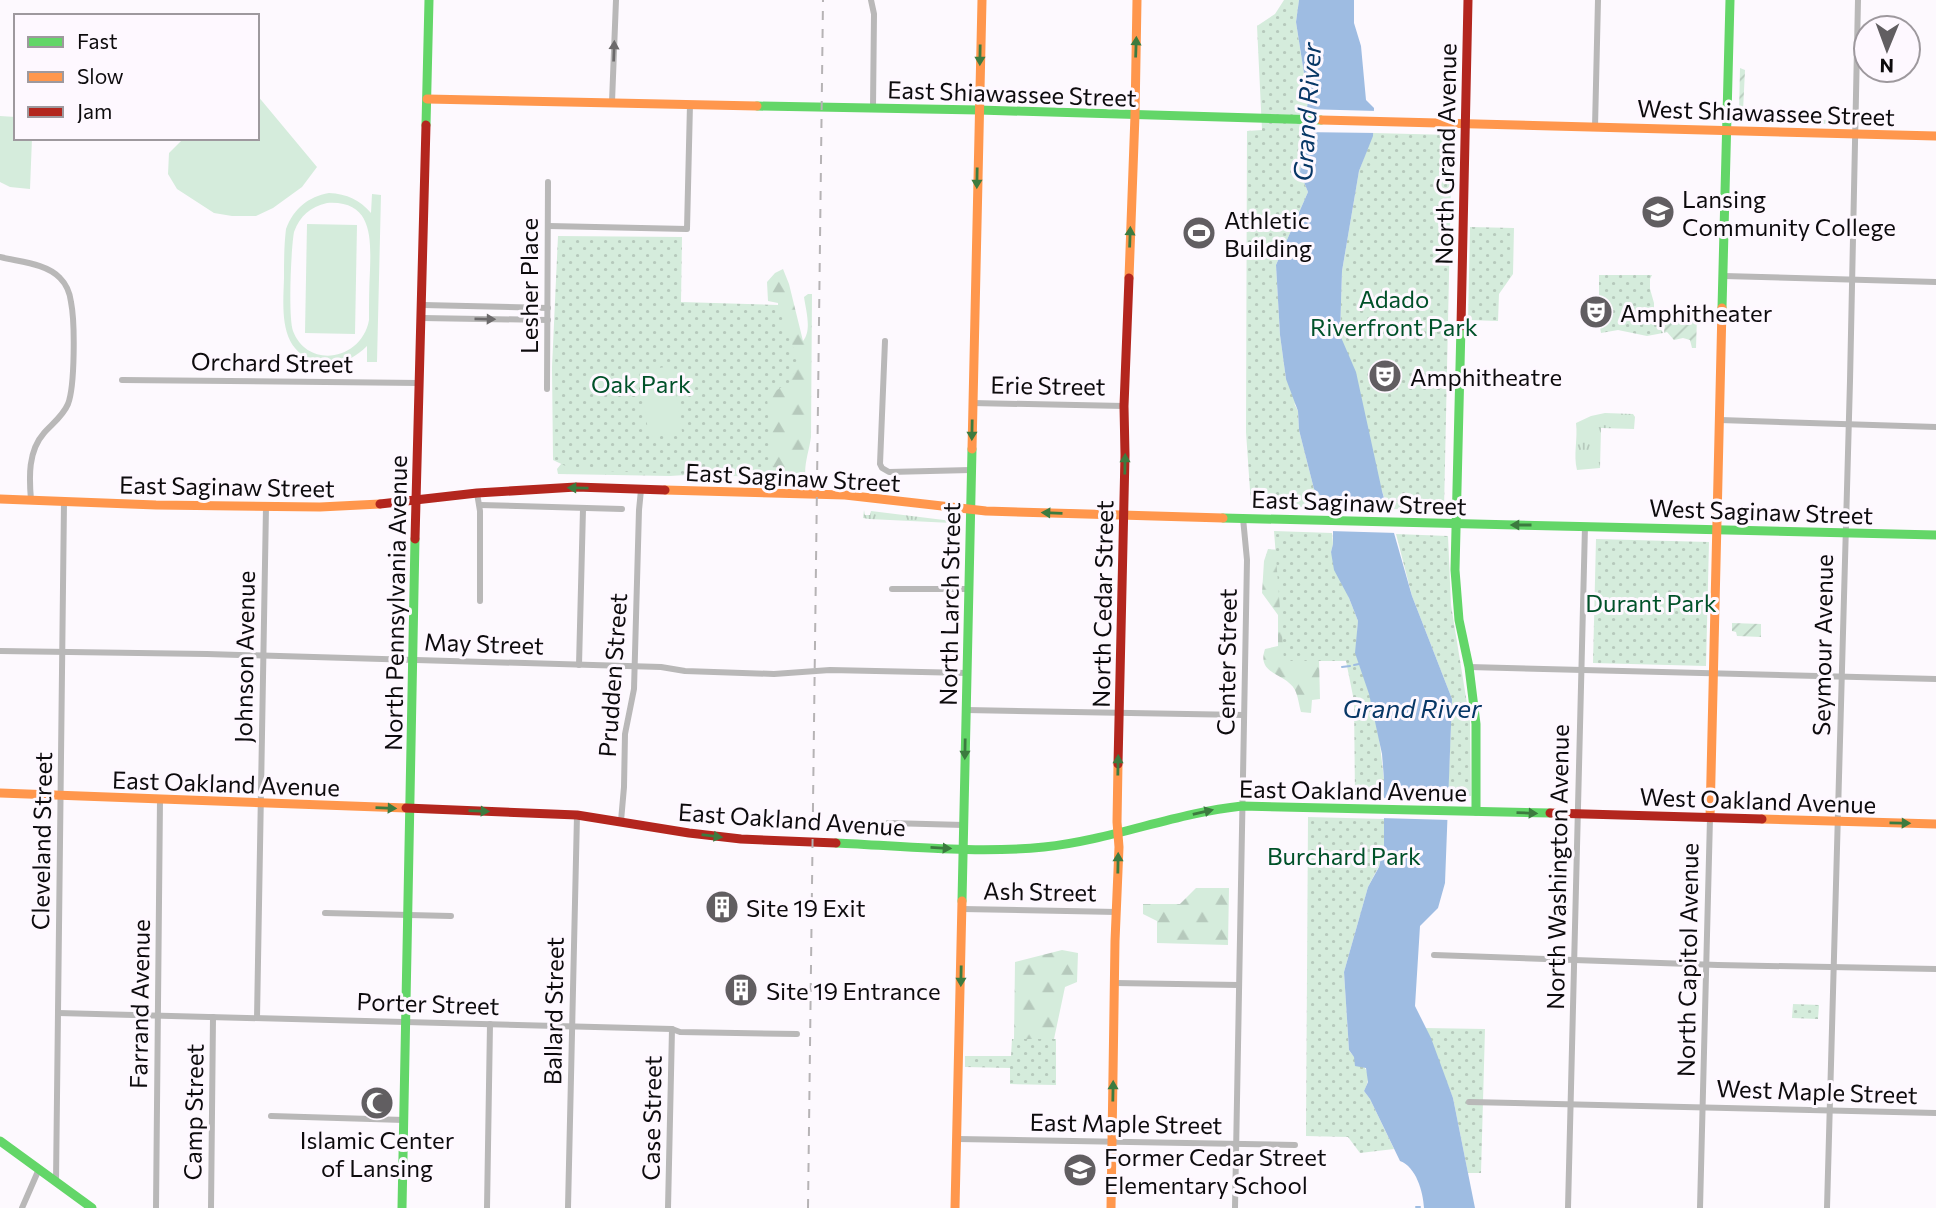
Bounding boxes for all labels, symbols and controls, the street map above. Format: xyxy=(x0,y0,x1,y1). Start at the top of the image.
legend xyxy=(14,14,259,140)
north arrow xyxy=(1852,14,1922,84)
text: Fast xyxy=(77,28,118,53)
one-way arrow xyxy=(1131,36,1142,58)
one-way arrow xyxy=(608,40,620,62)
water label: Grand River xyxy=(1286,40,1326,182)
street label: North Grand Avenue xyxy=(1429,43,1461,265)
one-way arrow xyxy=(975,44,986,66)
text: N xyxy=(1879,55,1894,78)
text: Slow xyxy=(77,63,124,88)
street label: East Shiawassee Street xyxy=(887,74,1137,112)
street label: West Shiawassee Street xyxy=(1637,93,1896,131)
text: Jam xyxy=(77,98,112,123)
one-way arrow xyxy=(972,168,983,190)
place label: Lansing Community College xyxy=(1682,184,1896,241)
school or university icon: Lansing Community College xyxy=(1639,193,1677,231)
place label: Athletic Building xyxy=(1224,205,1312,262)
sports icon: Athletic Building xyxy=(1180,214,1218,252)
street label: Lesher Place xyxy=(514,218,543,354)
one-way arrow xyxy=(1125,225,1136,247)
park label: Adado Riverfront Park xyxy=(1310,284,1478,341)
theatre icon: Amphitheater xyxy=(1577,293,1615,331)
place label: Amphitheater xyxy=(1620,298,1773,327)
one-way arrow xyxy=(474,313,496,325)
street label: Orchard Street xyxy=(191,346,354,378)
theatre icon: Amphitheatre xyxy=(1366,357,1404,395)
place label: Amphitheatre xyxy=(1410,362,1562,391)
park label: Oak Park xyxy=(591,369,691,398)
street label: Erie Street xyxy=(990,369,1106,401)
one-way arrow xyxy=(966,420,977,442)
one-way arrow xyxy=(1119,453,1130,475)
street label: North Pennsylvania Avenue xyxy=(378,455,412,751)
street label: East Saginaw Street xyxy=(685,457,902,497)
street label: East Saginaw Street xyxy=(119,470,335,502)
one-way arrow xyxy=(567,482,589,494)
street label: East Saginaw Street xyxy=(1251,484,1467,520)
street label: West Saginaw Street xyxy=(1648,493,1874,529)
street label: North Cedar Street xyxy=(1086,500,1118,708)
street label: North Larch Street xyxy=(933,502,965,706)
one-way arrow xyxy=(1041,507,1063,518)
one-way arrow xyxy=(1509,519,1531,531)
street label: Seymour Avenue xyxy=(1806,554,1838,736)
street label: Johnson Avenue xyxy=(228,571,260,743)
street label: Center Street xyxy=(1210,588,1242,736)
park label: Durant Park xyxy=(1585,588,1717,617)
street label: Prudden Street xyxy=(592,592,632,758)
street label: May Street xyxy=(424,626,545,660)
water label: Grand River xyxy=(1343,692,1483,723)
street label: North Washington Avenue xyxy=(1540,724,1574,1010)
one-way arrow xyxy=(959,738,971,760)
street label: Cleveland Street xyxy=(25,752,57,930)
one-way arrow xyxy=(1113,754,1124,776)
street label: East Oakland Avenue xyxy=(112,765,340,801)
street label: East Oakland Avenue xyxy=(1239,774,1467,806)
street label: West Oakland Avenue xyxy=(1639,781,1877,819)
street label: East Oakland Avenue xyxy=(677,797,907,841)
one-way arrow xyxy=(376,803,398,814)
one-way arrow xyxy=(468,806,490,817)
one-way arrow xyxy=(1192,806,1214,817)
one-way arrow xyxy=(1516,807,1538,818)
one-way arrow xyxy=(1890,817,1912,829)
one-way arrow xyxy=(701,830,723,841)
park label: Burchard Park xyxy=(1267,841,1421,870)
one-way arrow xyxy=(930,842,952,853)
street label: North Capitol Avenue xyxy=(1670,843,1704,1077)
one-way arrow xyxy=(1113,852,1124,874)
street label: Ash Street xyxy=(983,876,1097,906)
building icon: Site 19 Exit xyxy=(703,888,741,926)
place label: Site 19 Exit xyxy=(746,893,866,922)
street label: Farrand Avenue xyxy=(123,919,155,1089)
street label: Ballard Street xyxy=(537,936,569,1085)
one-way arrow xyxy=(955,966,967,988)
building icon: Site 19 Entrance xyxy=(722,971,760,1009)
place label: Site 19 Entrance xyxy=(766,976,941,1005)
street label: Porter Street xyxy=(356,986,500,1020)
street label: Camp Street xyxy=(177,1043,209,1181)
street label: Case Street xyxy=(635,1055,667,1181)
street label: West Maple Street xyxy=(1716,1073,1918,1109)
one-way arrow xyxy=(1107,1080,1118,1102)
mosque icon: Islamic Center of Lansing xyxy=(358,1084,396,1122)
street label: East Maple Street xyxy=(1029,1107,1223,1139)
place label: Islamic Center of Lansing xyxy=(300,1125,455,1182)
place label: Former Cedar Street Elementary School xyxy=(1104,1142,1327,1199)
school or university icon: Former Cedar Street Elementary School xyxy=(1061,1151,1099,1189)

